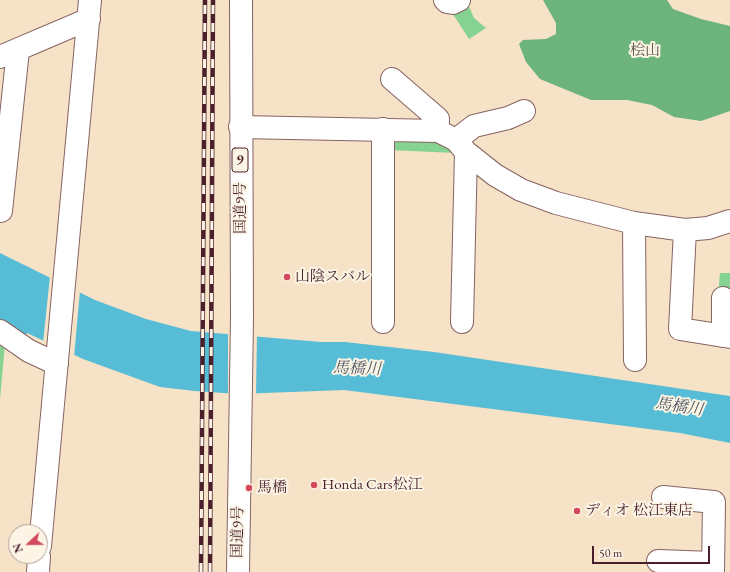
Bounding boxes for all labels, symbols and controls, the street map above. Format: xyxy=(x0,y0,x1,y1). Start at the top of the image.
park label: 桧山 xyxy=(630,42,660,60)
road number: 9 xyxy=(232,148,248,172)
street label: 国道9号 xyxy=(232,182,250,234)
place label: 山陰スバル xyxy=(295,268,370,286)
marker: 山陰スバル xyxy=(282,272,292,282)
water label: 馬橋川 xyxy=(333,359,381,379)
water label: 馬橋川 xyxy=(654,394,704,420)
place label: Honda Cars松江 xyxy=(322,476,423,494)
place label: 馬橋 xyxy=(257,479,287,497)
marker: Honda Cars松江 xyxy=(309,480,319,490)
marker: 馬橋 xyxy=(244,483,254,493)
place label: ディオ 松江東店 xyxy=(585,502,693,520)
street label: 国道9号 xyxy=(229,506,247,558)
marker: ディオ 松江東店 xyxy=(572,506,582,516)
north arrow xyxy=(8,524,48,564)
scale bar xyxy=(594,538,712,564)
text: N xyxy=(10,541,26,555)
text: 50 m xyxy=(599,545,622,561)

